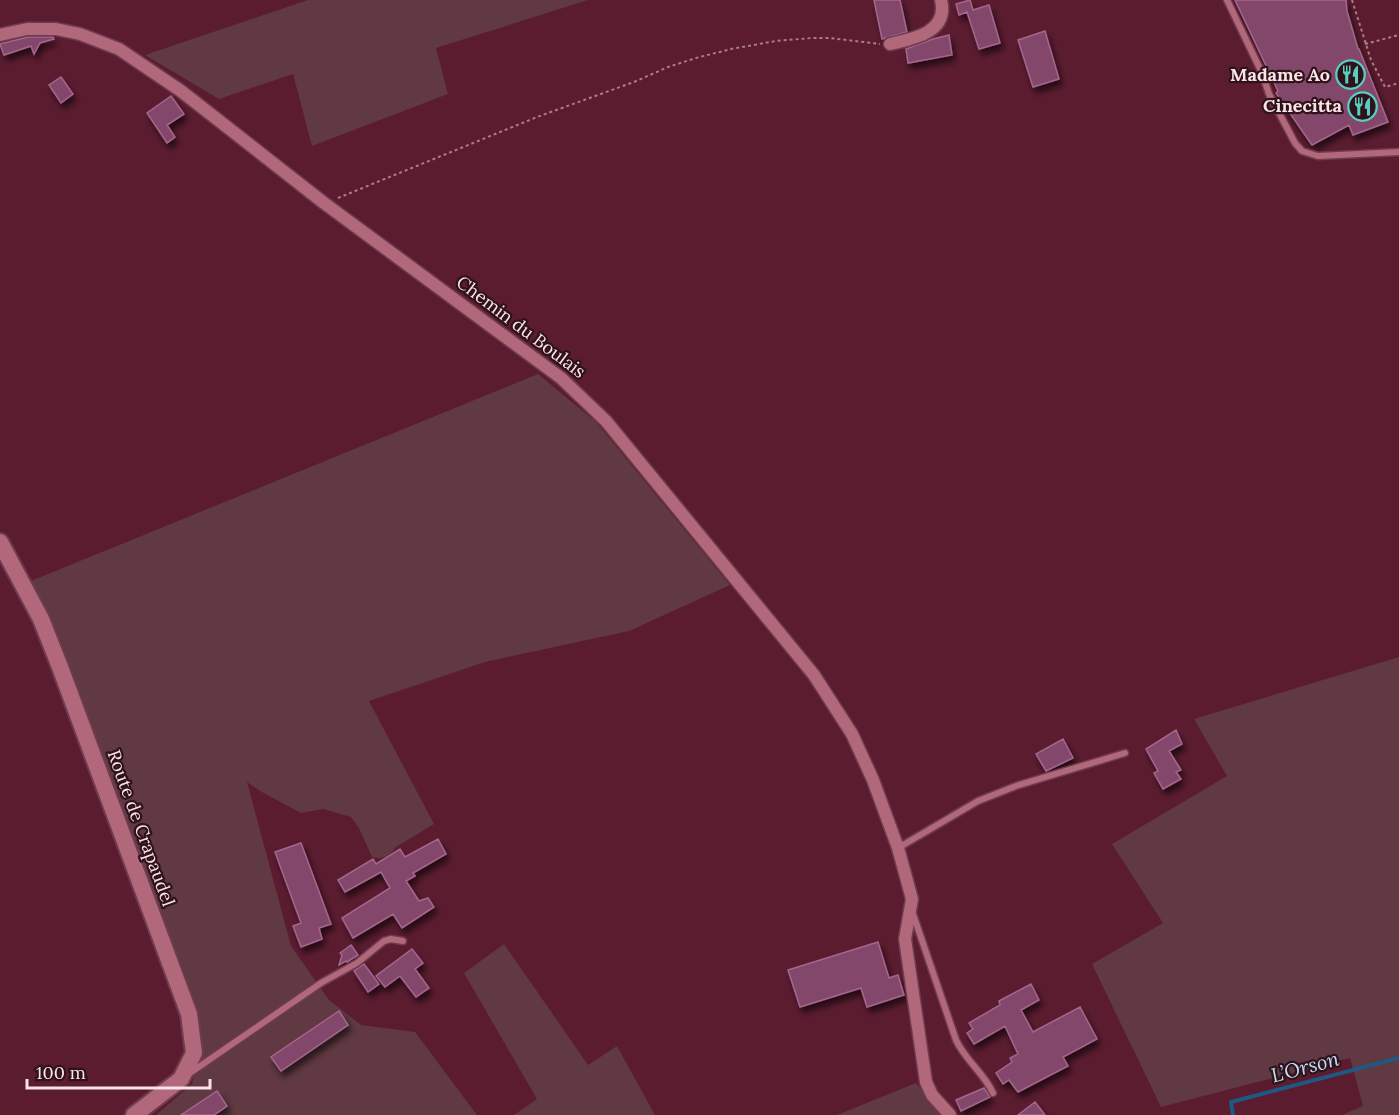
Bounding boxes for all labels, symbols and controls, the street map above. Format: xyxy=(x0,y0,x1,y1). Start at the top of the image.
restaurant icon: Madame Ao xyxy=(1335,59,1367,91)
place label: Madame Ao xyxy=(1230,63,1330,86)
restaurant icon: Cinecitta xyxy=(1347,90,1379,122)
place label: Cinecitta xyxy=(1263,94,1343,117)
street label: Chemin du Boulais xyxy=(452,270,591,383)
street label: Route de Crapaudel xyxy=(102,746,180,909)
water label: L’Orson xyxy=(1268,1045,1342,1088)
scale bar xyxy=(27,1052,210,1090)
text: 100 m xyxy=(36,1061,86,1084)

